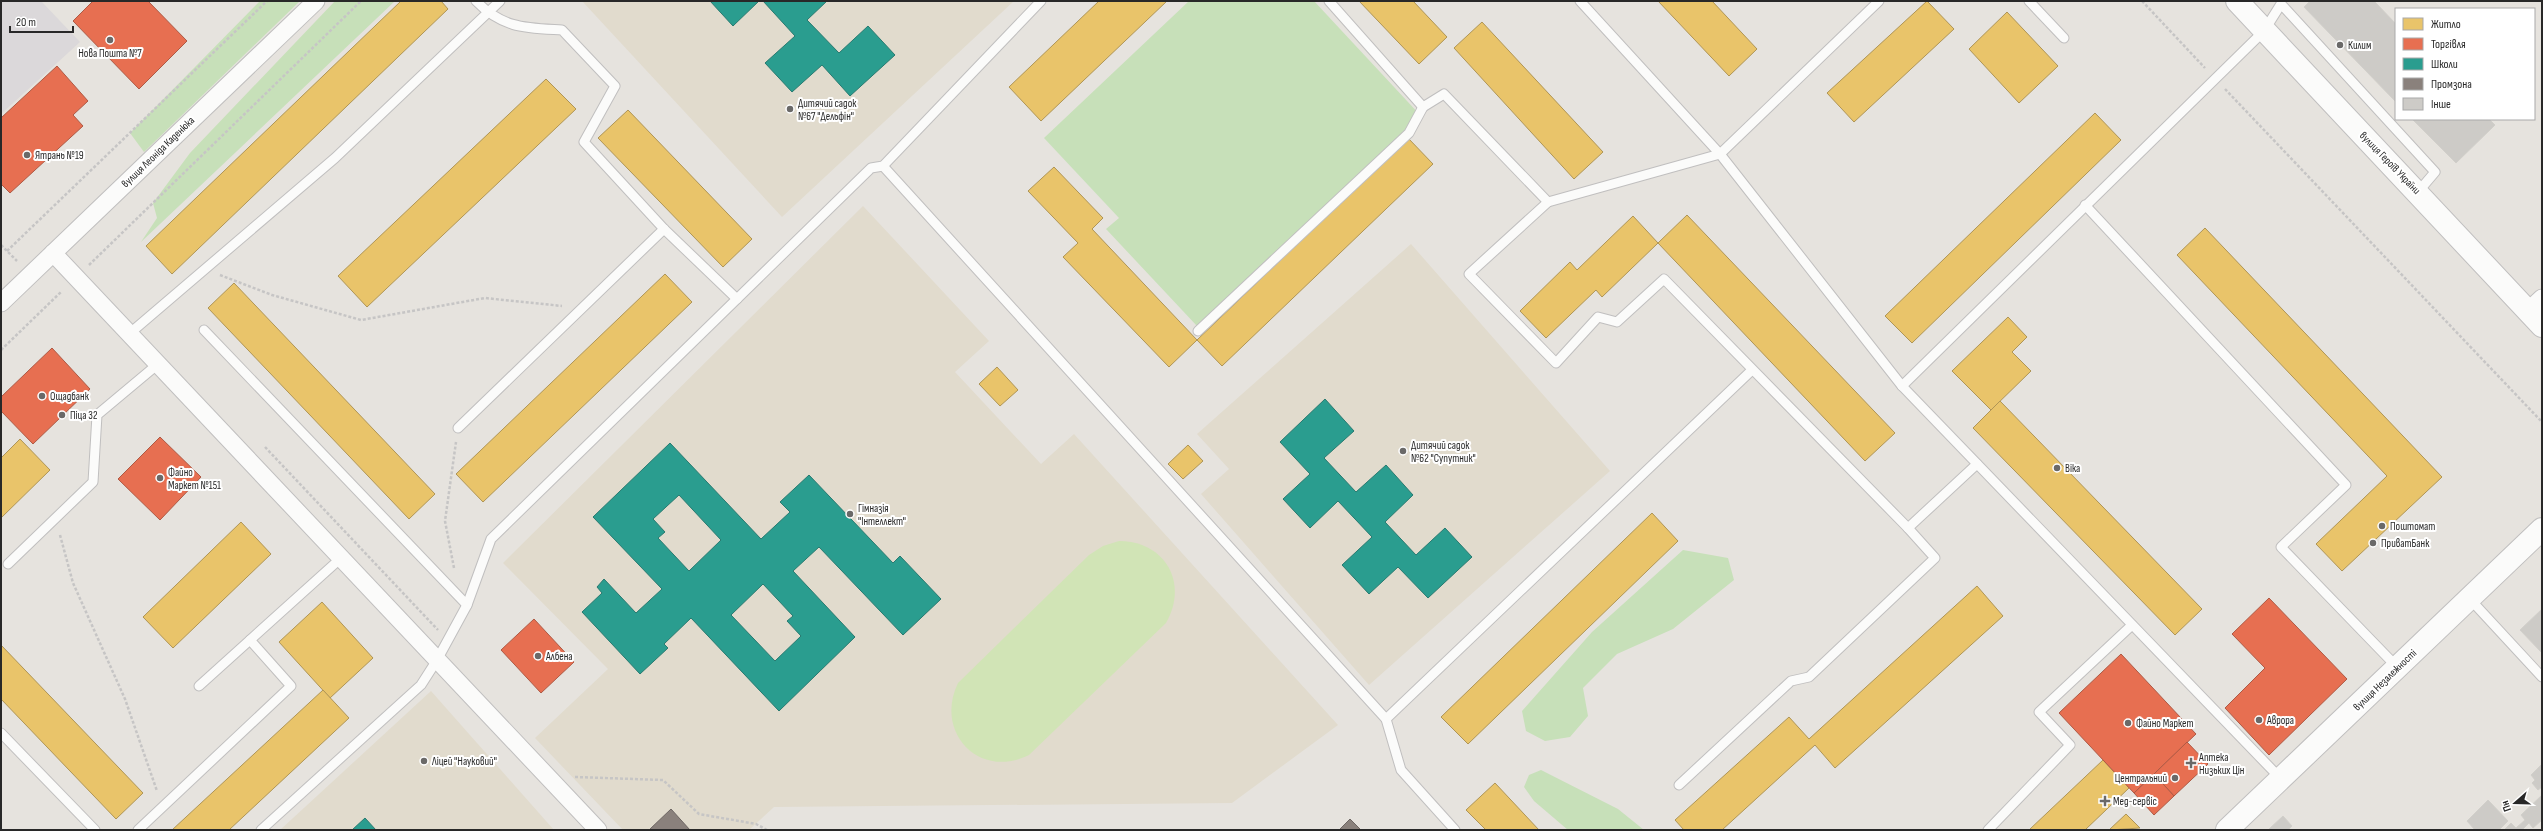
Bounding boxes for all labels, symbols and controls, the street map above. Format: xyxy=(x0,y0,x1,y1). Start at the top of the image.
scale bar xyxy=(10,8,73,34)
legend xyxy=(2395,8,2535,120)
text: 20 m xyxy=(16,15,36,30)
text: Житло xyxy=(2431,17,2461,32)
marker: Нова Пошта №7 xyxy=(105,35,115,45)
text: Торгівля xyxy=(2431,37,2466,52)
place label: Килим xyxy=(2348,39,2371,52)
marker: Килим xyxy=(2335,40,2345,50)
place label: Нова Пошта №7 xyxy=(78,47,142,60)
text: Школи xyxy=(2431,57,2458,72)
text: Промзона xyxy=(2431,77,2472,92)
place label: Дитячий садок №67 "Дельфін" xyxy=(798,97,857,123)
text: Інше xyxy=(2431,97,2451,112)
marker: Дитячий садок №67 "Дельфін" xyxy=(785,104,795,114)
street label: вулиця Леоніда Каденюка xyxy=(119,114,197,190)
street label: вулиця Героїв України xyxy=(2357,129,2423,197)
place label: Ятрань №19 xyxy=(35,149,84,162)
marker: Ятрань №19 xyxy=(22,150,32,160)
place label: Ощадбанк xyxy=(50,390,90,403)
marker: Ощадбанк xyxy=(37,391,47,401)
place label: Піца 32 xyxy=(70,409,98,422)
marker: Піца 32 xyxy=(57,410,67,420)
place label: Дитячий садок №62 "Супутник" xyxy=(1411,439,1476,465)
marker: Дитячий садок №62 "Супутник" xyxy=(1398,446,1408,456)
place label: Віка xyxy=(2065,462,2080,475)
marker: Віка xyxy=(2052,463,2062,473)
place label: Файно Маркет №151 xyxy=(168,466,221,492)
marker: Файно Маркет №151 xyxy=(155,473,165,483)
place label: Гімназія "Інтеллект" xyxy=(858,502,906,528)
marker: Гімназія "Інтеллект" xyxy=(845,509,855,519)
place label: Поштомат xyxy=(2390,520,2435,533)
marker: Поштомат xyxy=(2377,521,2387,531)
place label: ПриватБанк xyxy=(2381,537,2430,550)
marker: ПриватБанк xyxy=(2368,538,2378,548)
street label: вулиця Незалежності xyxy=(2351,647,2419,713)
place label: Албена xyxy=(545,650,573,663)
marker: Албена xyxy=(533,651,543,661)
place label: Аврора xyxy=(2266,714,2294,727)
marker: Аврора xyxy=(2254,715,2264,725)
place label: Файно Маркет xyxy=(2136,717,2193,730)
marker: Файно Маркет xyxy=(2123,718,2133,728)
place label: Аптека Низьких Цін xyxy=(2198,751,2244,777)
place label: Ліцей "Науковий" xyxy=(431,755,497,768)
marker: Ліцей "Науковий" xyxy=(419,756,429,766)
marker: Аптека Низьких Цін xyxy=(2186,758,2196,768)
place label: Центральний xyxy=(2115,772,2167,785)
marker: Центральний xyxy=(2170,773,2180,783)
north arrow xyxy=(2495,783,2535,823)
place label: Мед-сервіс xyxy=(2113,795,2157,808)
marker: Мед-сервіс xyxy=(2100,796,2110,806)
text: Пн xyxy=(2498,799,2514,813)

